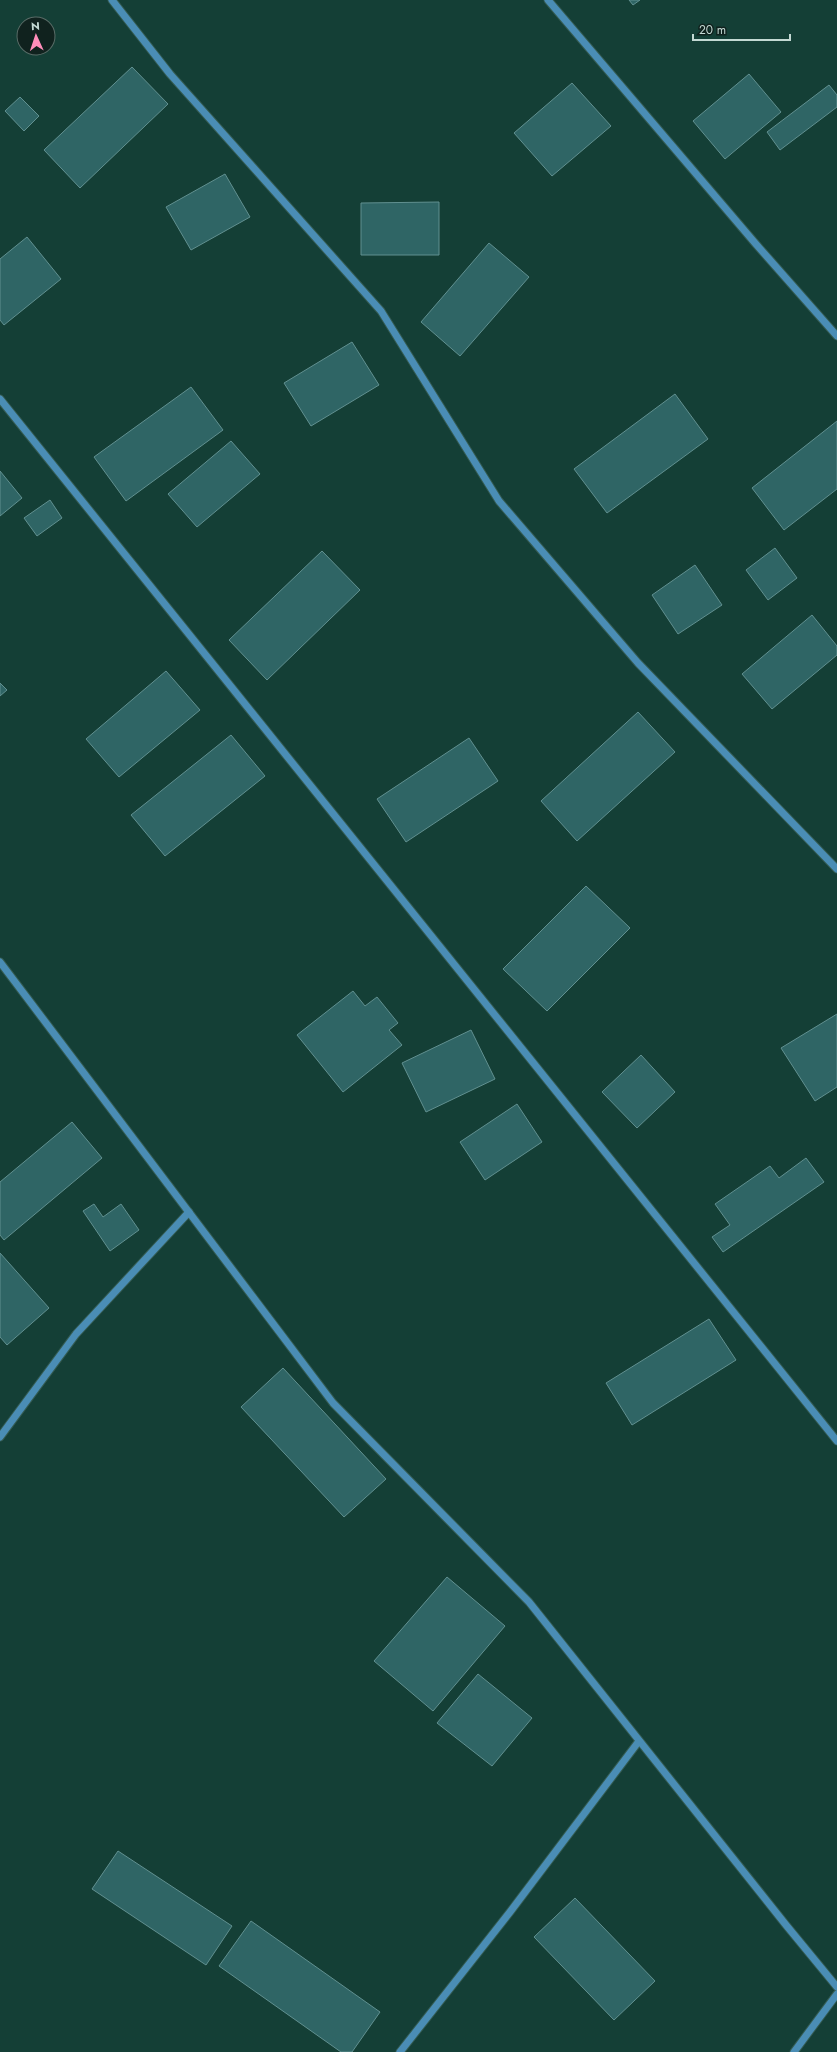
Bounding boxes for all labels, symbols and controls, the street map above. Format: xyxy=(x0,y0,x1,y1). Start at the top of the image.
north arrow xyxy=(16,16,56,56)
scale bar xyxy=(693,16,790,42)
text: N xyxy=(31,18,40,34)
text: 20 m xyxy=(699,21,726,39)

